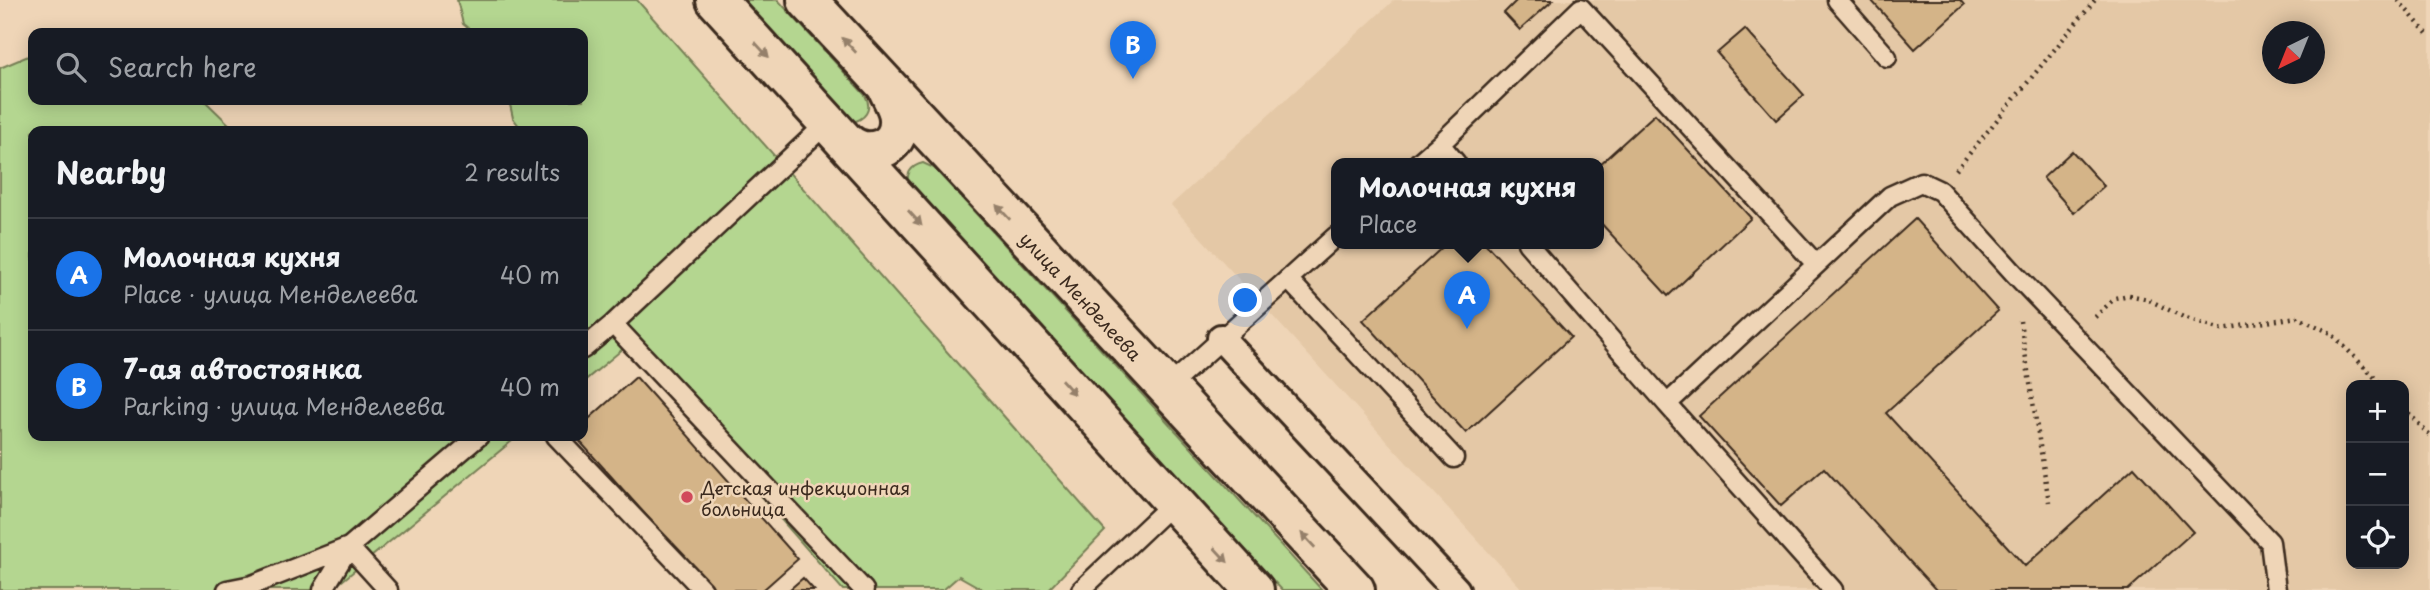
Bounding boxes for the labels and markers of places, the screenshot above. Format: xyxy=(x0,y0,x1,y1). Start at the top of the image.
pin: B xyxy=(1110,21,1156,79)
pin: A xyxy=(1444,271,1490,329)
place label: Детская инфекционная больница xyxy=(700,474,910,522)
marker: Детская инфекционная больница xyxy=(679,489,695,505)

